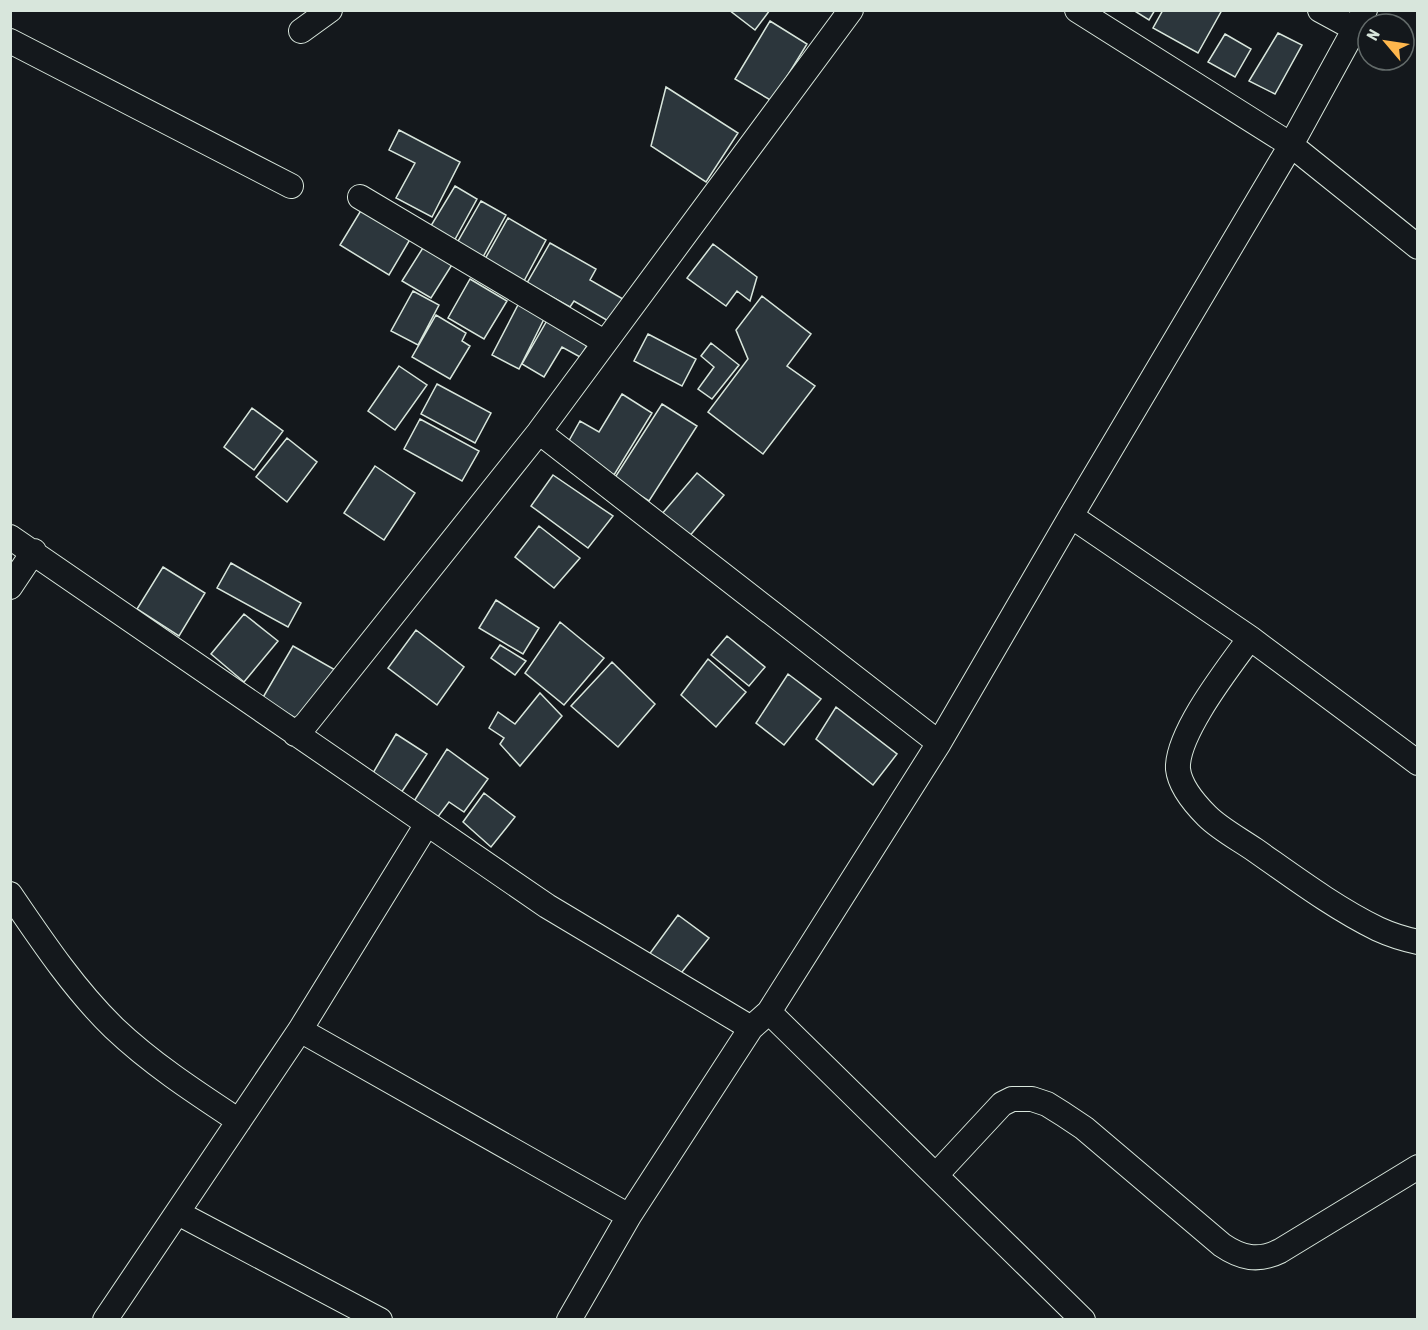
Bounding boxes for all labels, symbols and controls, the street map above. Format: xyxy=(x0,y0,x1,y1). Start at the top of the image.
north arrow xyxy=(1356,12,1416,72)
text: N xyxy=(1363,26,1383,43)

